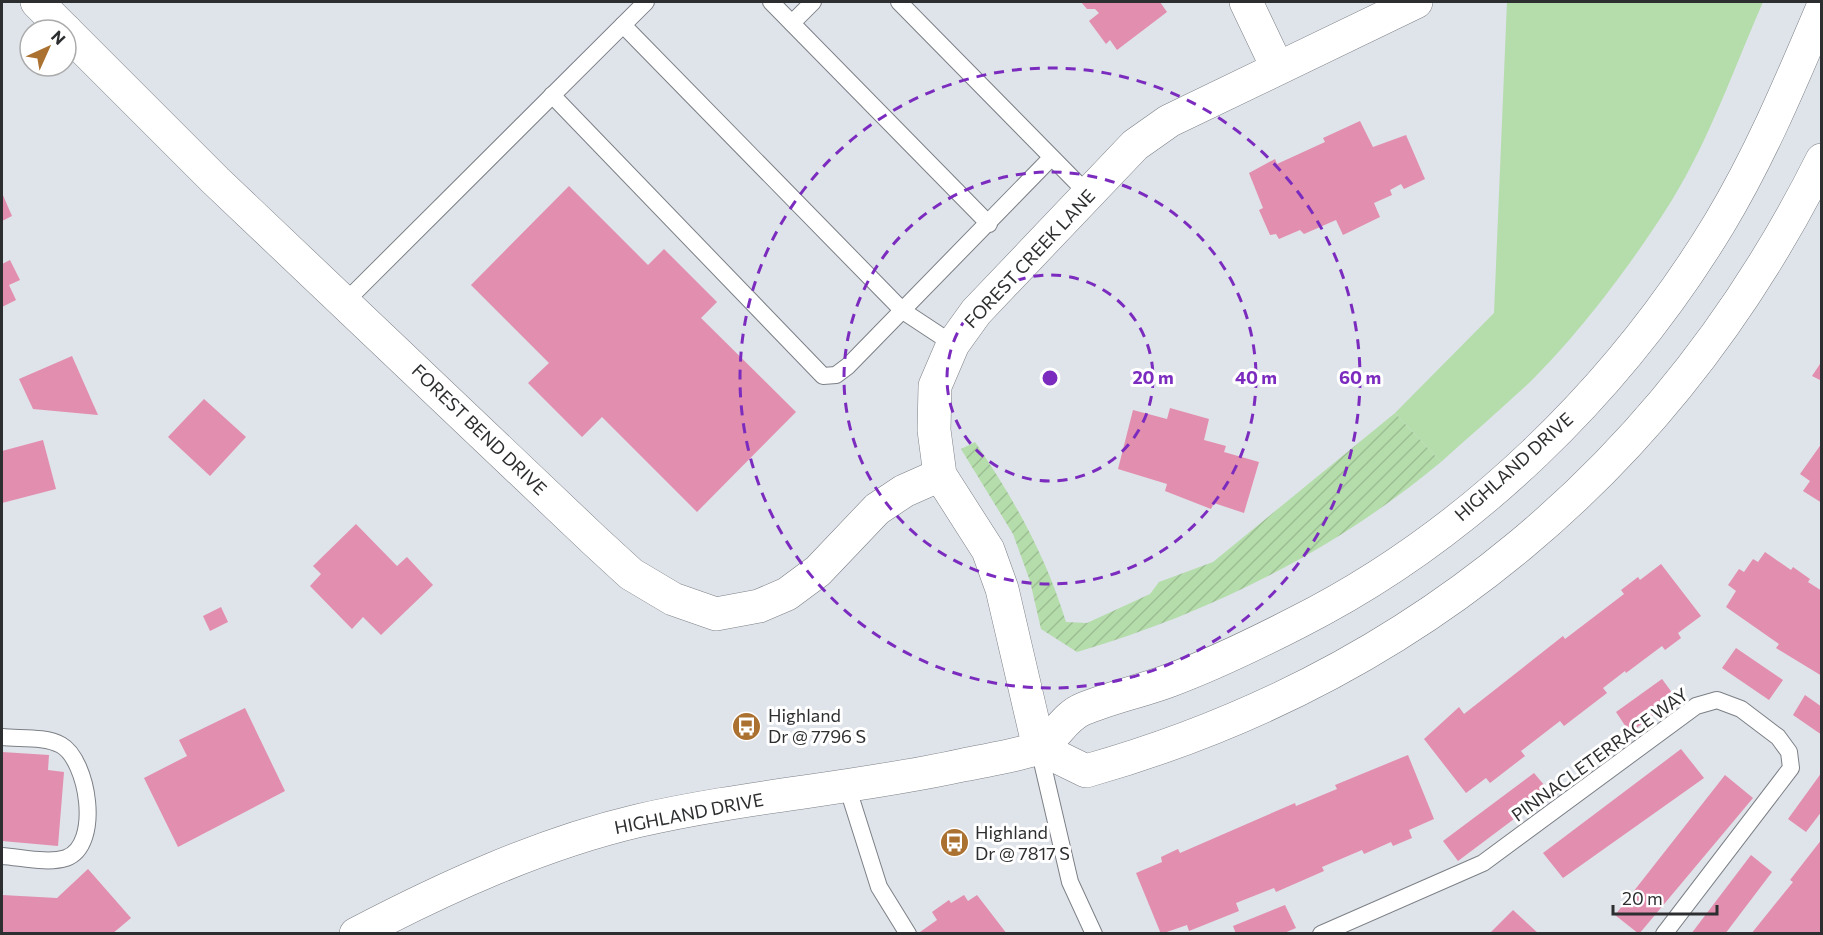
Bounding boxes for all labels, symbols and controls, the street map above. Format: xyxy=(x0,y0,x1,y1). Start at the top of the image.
north arrow xyxy=(18,18,78,78)
text: N xyxy=(48,26,70,48)
street label: FOREST CREEK LANE xyxy=(959,184,1099,332)
street label: FOREST BEND DRIVE xyxy=(408,359,552,499)
text: 20 m xyxy=(1132,366,1174,388)
text: 40 m xyxy=(1235,366,1277,388)
text: 60 m xyxy=(1339,366,1381,388)
centre of rings xyxy=(1040,368,1060,388)
street label: HIGHLAND DRIVE xyxy=(1450,407,1577,525)
street label: PINNACLETERRACE WAY xyxy=(1507,683,1692,826)
place label: Highland Dr @ 7796 S xyxy=(768,704,866,747)
bus stop icon: Highland Dr @ 7796 S xyxy=(731,710,763,742)
street label: HIGHLAND DRIVE xyxy=(612,788,765,838)
place label: Highland Dr @ 7817 S xyxy=(975,821,1070,864)
bus stop icon: Highland Dr @ 7817 S xyxy=(938,827,970,859)
scale bar xyxy=(1613,878,1716,916)
text: 20 m xyxy=(1622,887,1663,909)

